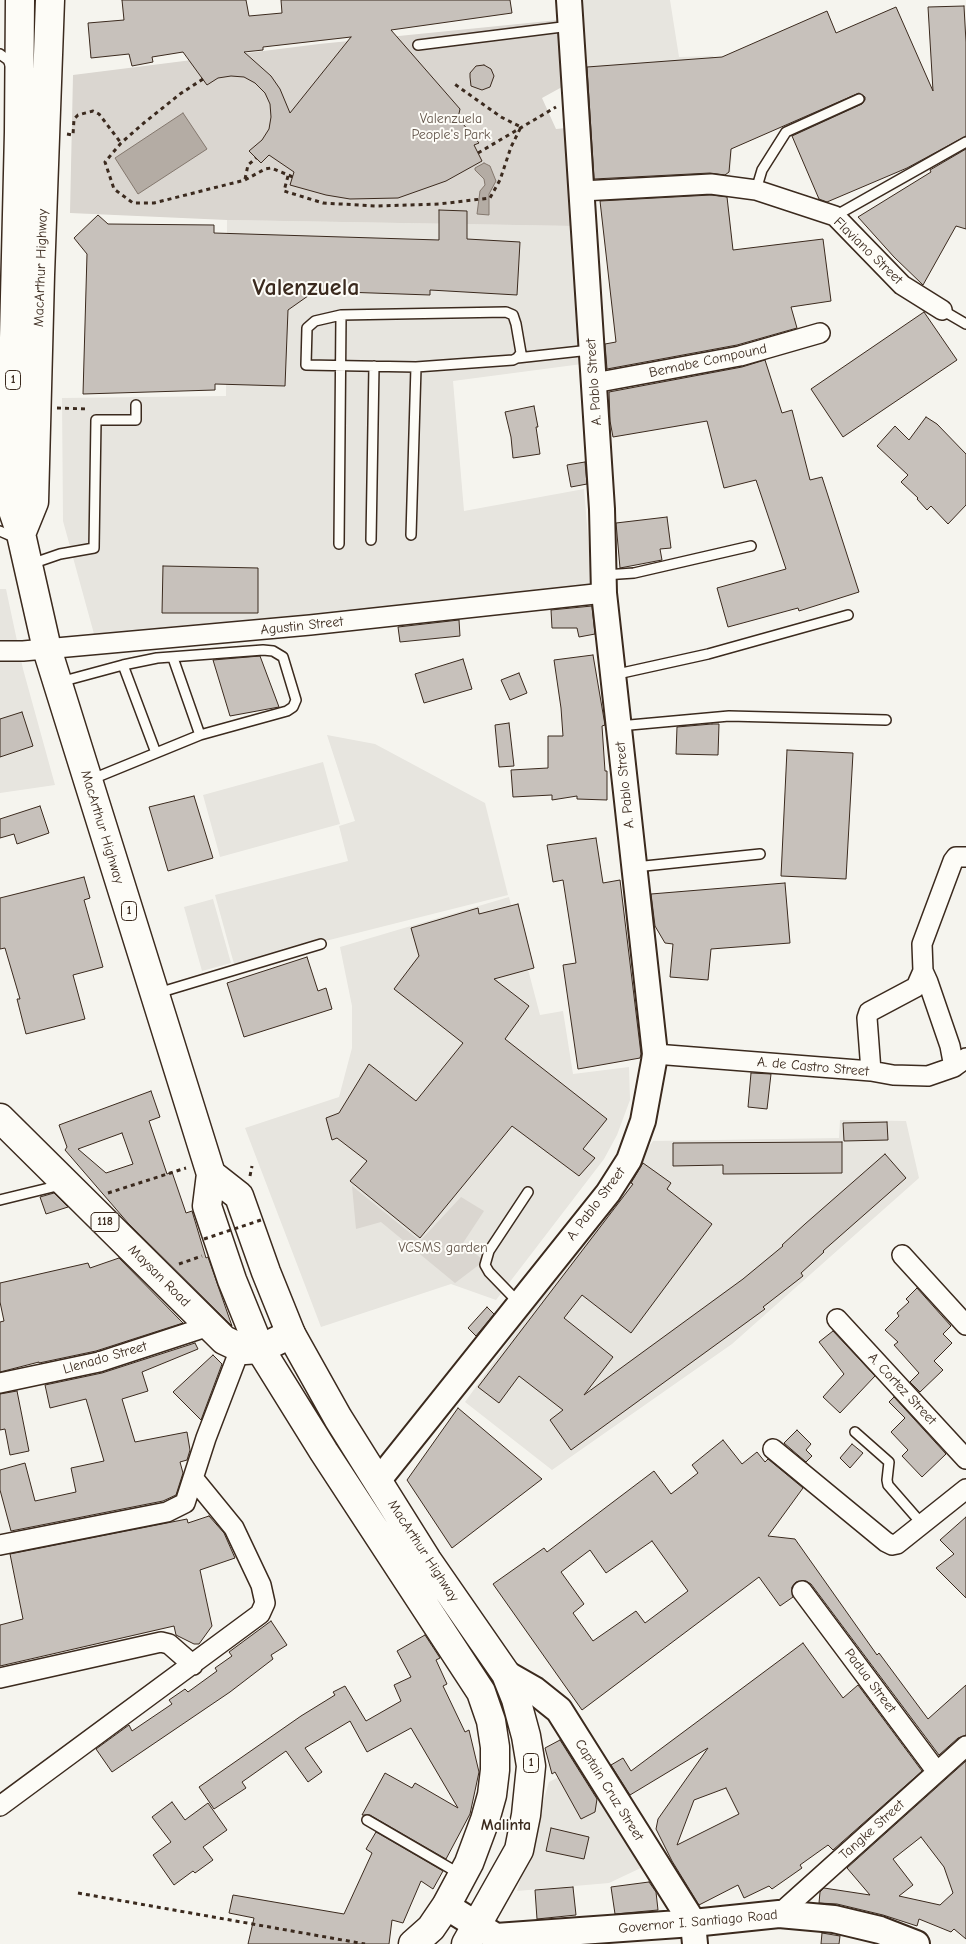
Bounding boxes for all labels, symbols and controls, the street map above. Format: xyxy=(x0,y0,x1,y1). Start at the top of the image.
park label: Valenzuela People's Park xyxy=(411,111,491,144)
street label: MacArthur Highway xyxy=(31,209,51,327)
street label: Flaviano Street xyxy=(830,214,906,288)
district label: Valenzuela xyxy=(253,274,359,302)
street label: A. Pablo Street xyxy=(583,338,605,426)
street label: Bernabe Compound xyxy=(647,340,769,382)
road number: 1 xyxy=(6,370,20,390)
street label: Agustin Street xyxy=(260,613,344,639)
street label: A. Pablo Street xyxy=(612,741,638,829)
street label: MacArthur Highway xyxy=(77,768,127,886)
road number: 1 xyxy=(122,901,136,920)
street label: A. de Castro Street xyxy=(756,1054,870,1080)
street label: A. Pablo Street xyxy=(563,1164,629,1244)
road number: 118 xyxy=(91,1212,119,1232)
park label: VCSMS garden xyxy=(398,1240,488,1256)
street label: Maysan Road xyxy=(124,1241,194,1311)
street label: Llenado Street xyxy=(61,1338,149,1378)
street label: A. Cortez Street xyxy=(864,1349,940,1429)
street label: MacArthur Highway xyxy=(384,1497,462,1605)
street label: Padua Street xyxy=(840,1646,900,1716)
street label: Captain Cruz Street xyxy=(571,1736,647,1844)
road number: 1 xyxy=(524,1754,538,1772)
street label: Tangke Street xyxy=(836,1796,908,1864)
district label: Malinta xyxy=(481,1815,531,1835)
street label: Governor I. Santiago Road xyxy=(618,1907,778,1937)

